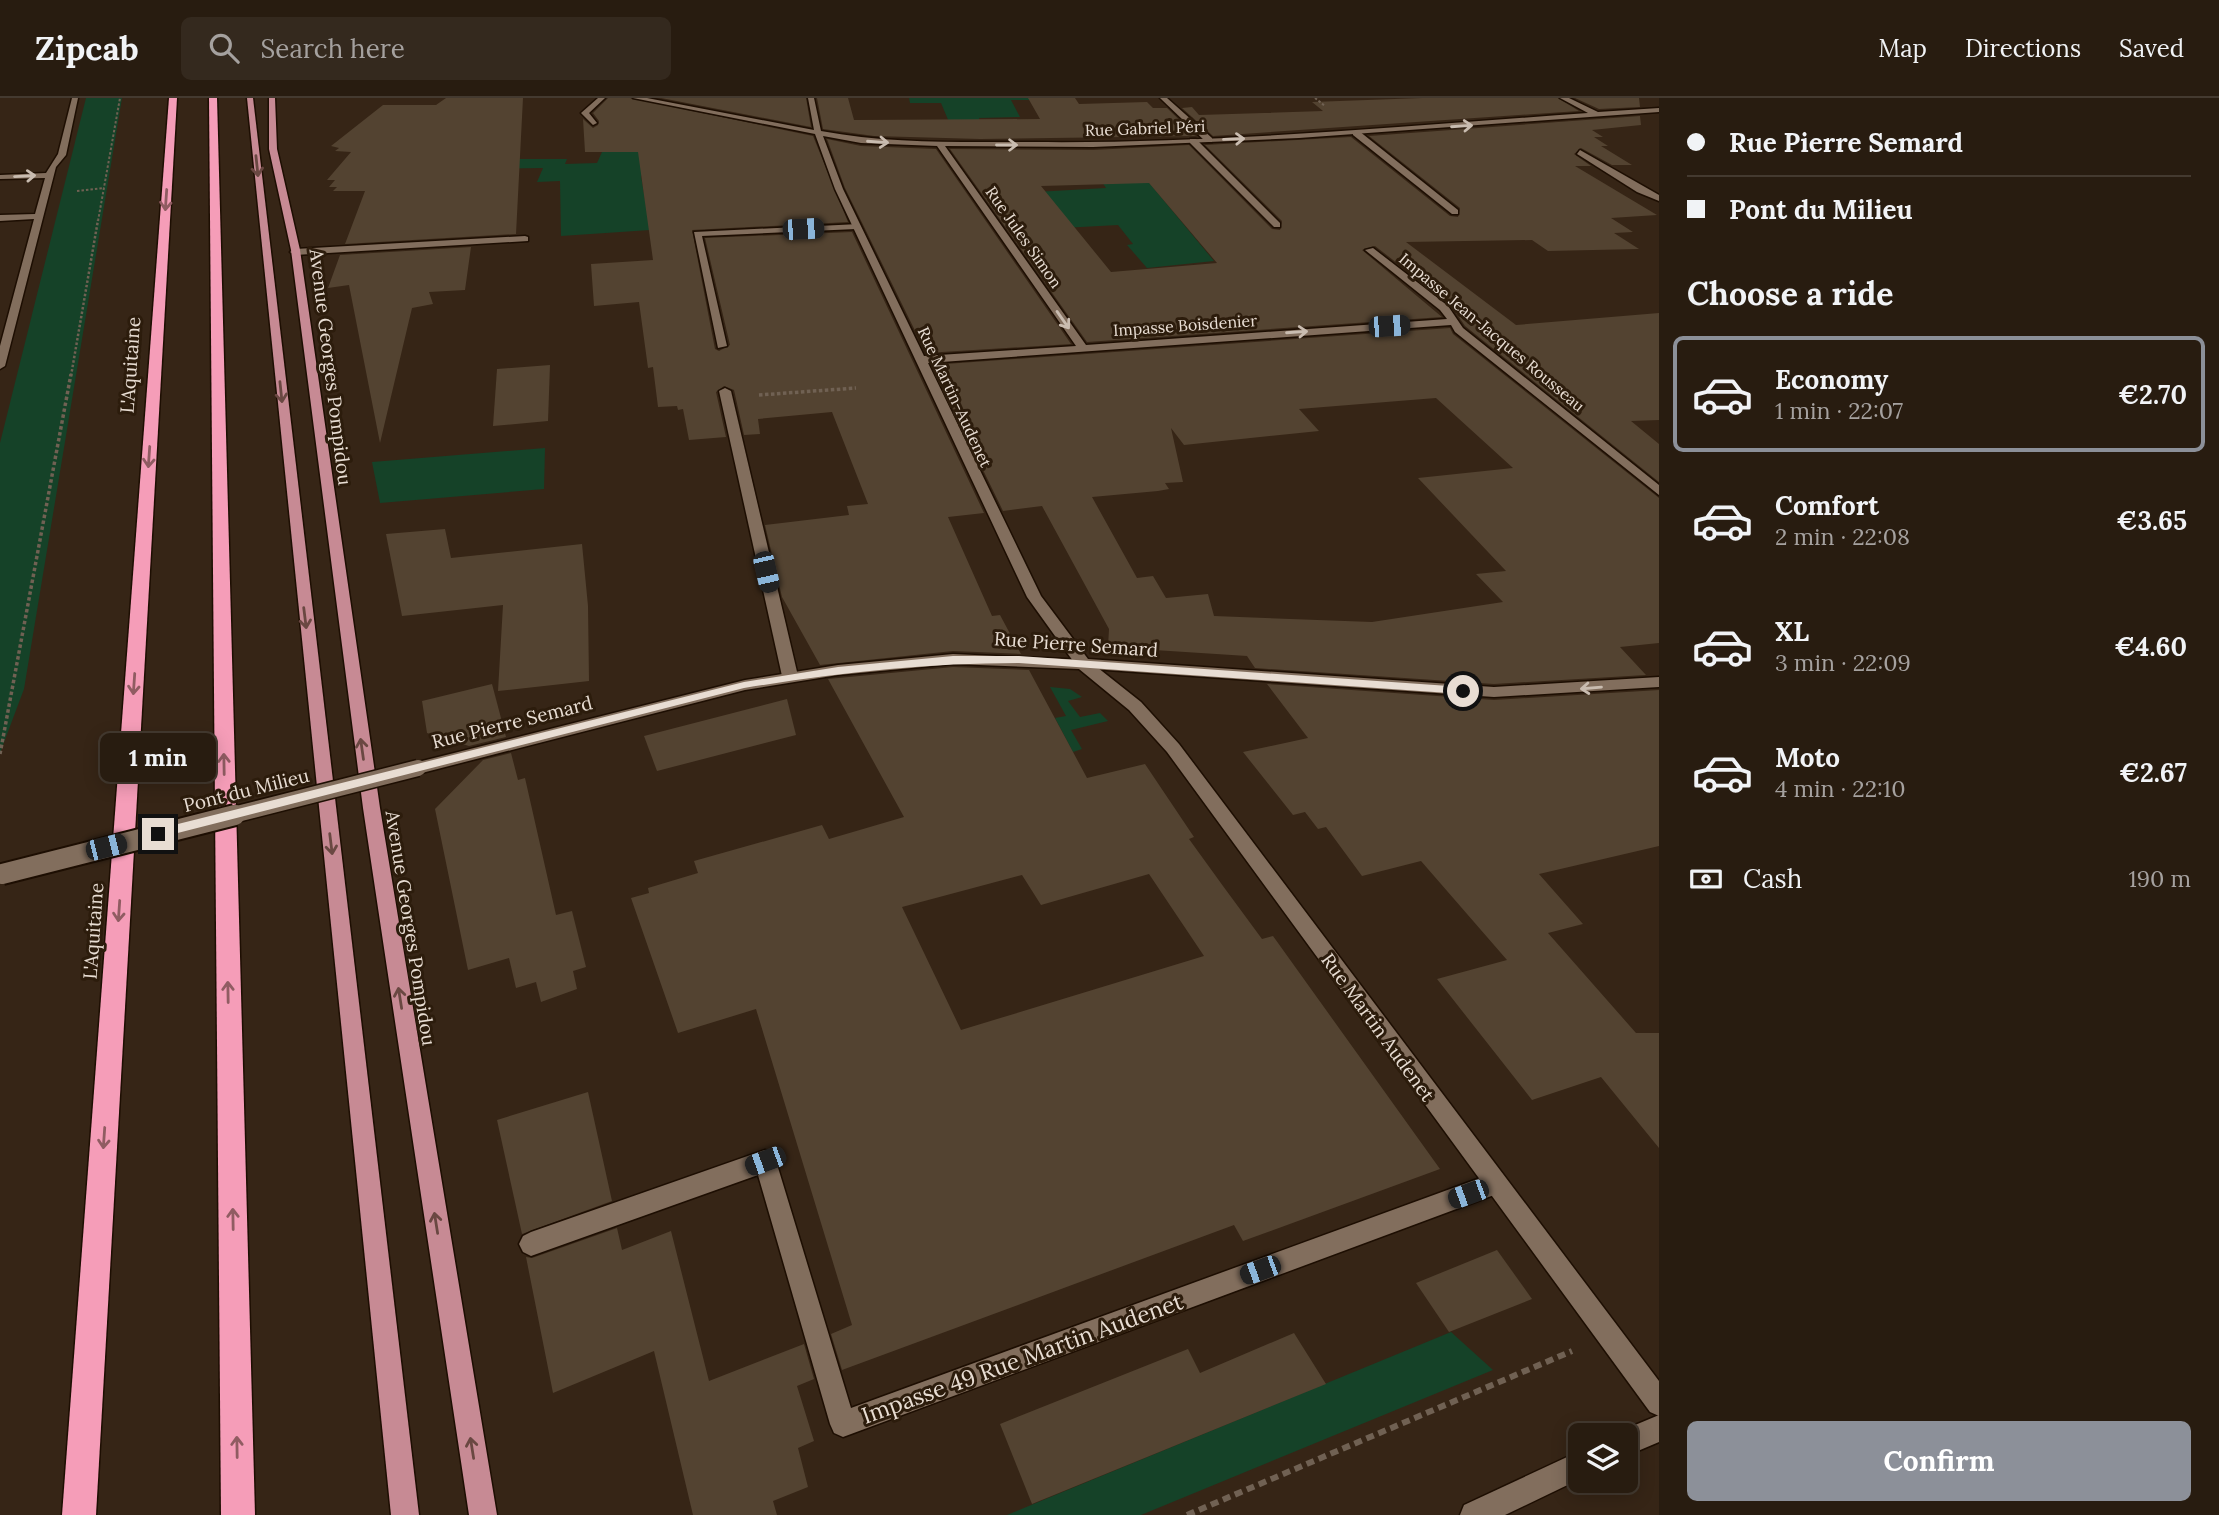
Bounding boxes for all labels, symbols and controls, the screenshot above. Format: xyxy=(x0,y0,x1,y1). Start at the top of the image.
search box xyxy=(181,17,671,80)
text: Zipcab xyxy=(35,27,139,69)
icon: search xyxy=(205,29,243,67)
text: Search here xyxy=(261,32,405,65)
text: Map xyxy=(1878,33,1927,64)
text: Directions xyxy=(1965,33,2081,64)
text: Saved xyxy=(2119,33,2184,64)
street label: Rue Gabriel Péri xyxy=(1084,116,1206,140)
one-way arrow xyxy=(1450,119,1472,132)
text: Rue Pierre Semard xyxy=(1729,126,1963,159)
one-way arrow xyxy=(1223,133,1246,146)
one-way arrow xyxy=(866,136,889,149)
one-way arrow xyxy=(995,138,1018,152)
one-way arrow xyxy=(251,154,264,177)
one-way arrow xyxy=(13,169,36,182)
street label: Rue Jules Simon xyxy=(982,182,1067,292)
one-way arrow xyxy=(159,188,172,211)
text: Pont du Milieu xyxy=(1729,193,1913,226)
car xyxy=(782,217,825,241)
street label: Avenue Georges Pompidou xyxy=(304,247,357,486)
street label: Impasse Jean-Jacques Rousseau xyxy=(1395,248,1589,416)
text: Choose a ride xyxy=(1687,273,1894,314)
one-way arrow xyxy=(1056,310,1070,329)
street label: Impasse Boisdenier xyxy=(1112,310,1258,340)
car xyxy=(1368,314,1411,338)
street label: L'Aquitaine xyxy=(115,316,145,414)
street label: Rue Martin-Audenet xyxy=(914,324,997,471)
one-way arrow xyxy=(1286,325,1308,338)
icon: car xyxy=(1691,363,1754,426)
text: Economy xyxy=(1775,363,1888,396)
text: €2.70 xyxy=(2118,378,2187,411)
one-way arrow xyxy=(274,380,287,403)
text: 1 min · 22:07 xyxy=(1775,396,1903,425)
one-way arrow xyxy=(142,445,155,468)
icon: car xyxy=(1691,489,1754,552)
text: Comfort xyxy=(1775,489,1879,522)
text: €3.65 xyxy=(2116,504,2187,537)
text: 2 min · 22:08 xyxy=(1775,522,1910,551)
car xyxy=(752,549,781,595)
one-way arrow xyxy=(299,607,312,629)
icon: car xyxy=(1691,615,1754,678)
text: XL xyxy=(1775,615,1809,648)
street label: Rue Pierre Semard xyxy=(993,626,1159,662)
text: €4.60 xyxy=(2114,630,2187,663)
text: 3 min · 22:09 xyxy=(1775,648,1911,677)
one-way arrow xyxy=(127,672,140,695)
route start xyxy=(1447,675,1479,707)
one-way arrow xyxy=(1580,682,1603,695)
street label: Rue Pierre Semard xyxy=(429,690,595,754)
callout: 1 min xyxy=(100,732,216,782)
one-way arrow xyxy=(356,738,369,761)
icon: car xyxy=(1691,741,1754,804)
text: Moto xyxy=(1775,741,1840,774)
text: 1 min xyxy=(129,743,187,772)
one-way arrow xyxy=(217,753,231,776)
text: €2.67 xyxy=(2119,756,2187,789)
street label: Pont du Milieu xyxy=(181,763,311,817)
text: 4 min · 22:10 xyxy=(1775,774,1905,803)
street label: Avenue Georges Pompidou xyxy=(380,808,441,1047)
route end xyxy=(142,818,174,850)
car xyxy=(84,832,129,862)
one-way arrow xyxy=(324,833,337,855)
icon: cash xyxy=(1687,860,1725,898)
text: Cash xyxy=(1743,862,1802,895)
text: 190 m xyxy=(2128,864,2191,893)
street label: L'Aquitaine xyxy=(78,882,108,980)
one-way arrow xyxy=(112,899,125,922)
street label: Rue Martin Audenet xyxy=(1316,948,1440,1106)
one-way arrow xyxy=(222,981,235,1004)
one-way arrow xyxy=(393,988,406,1010)
one-way arrow xyxy=(97,1126,110,1149)
car xyxy=(742,1144,789,1178)
car xyxy=(1445,1177,1492,1211)
one-way arrow xyxy=(226,1208,239,1231)
one-way arrow xyxy=(429,1212,442,1235)
car xyxy=(1237,1253,1284,1287)
street label: Impasse 49 Rue Martin Audenet xyxy=(857,1286,1187,1430)
button: Confirm xyxy=(1687,1421,2191,1501)
map controls xyxy=(1568,1423,1638,1493)
button: layers xyxy=(1568,1423,1638,1493)
one-way arrow xyxy=(230,1436,244,1459)
one-way arrow xyxy=(465,1437,478,1460)

